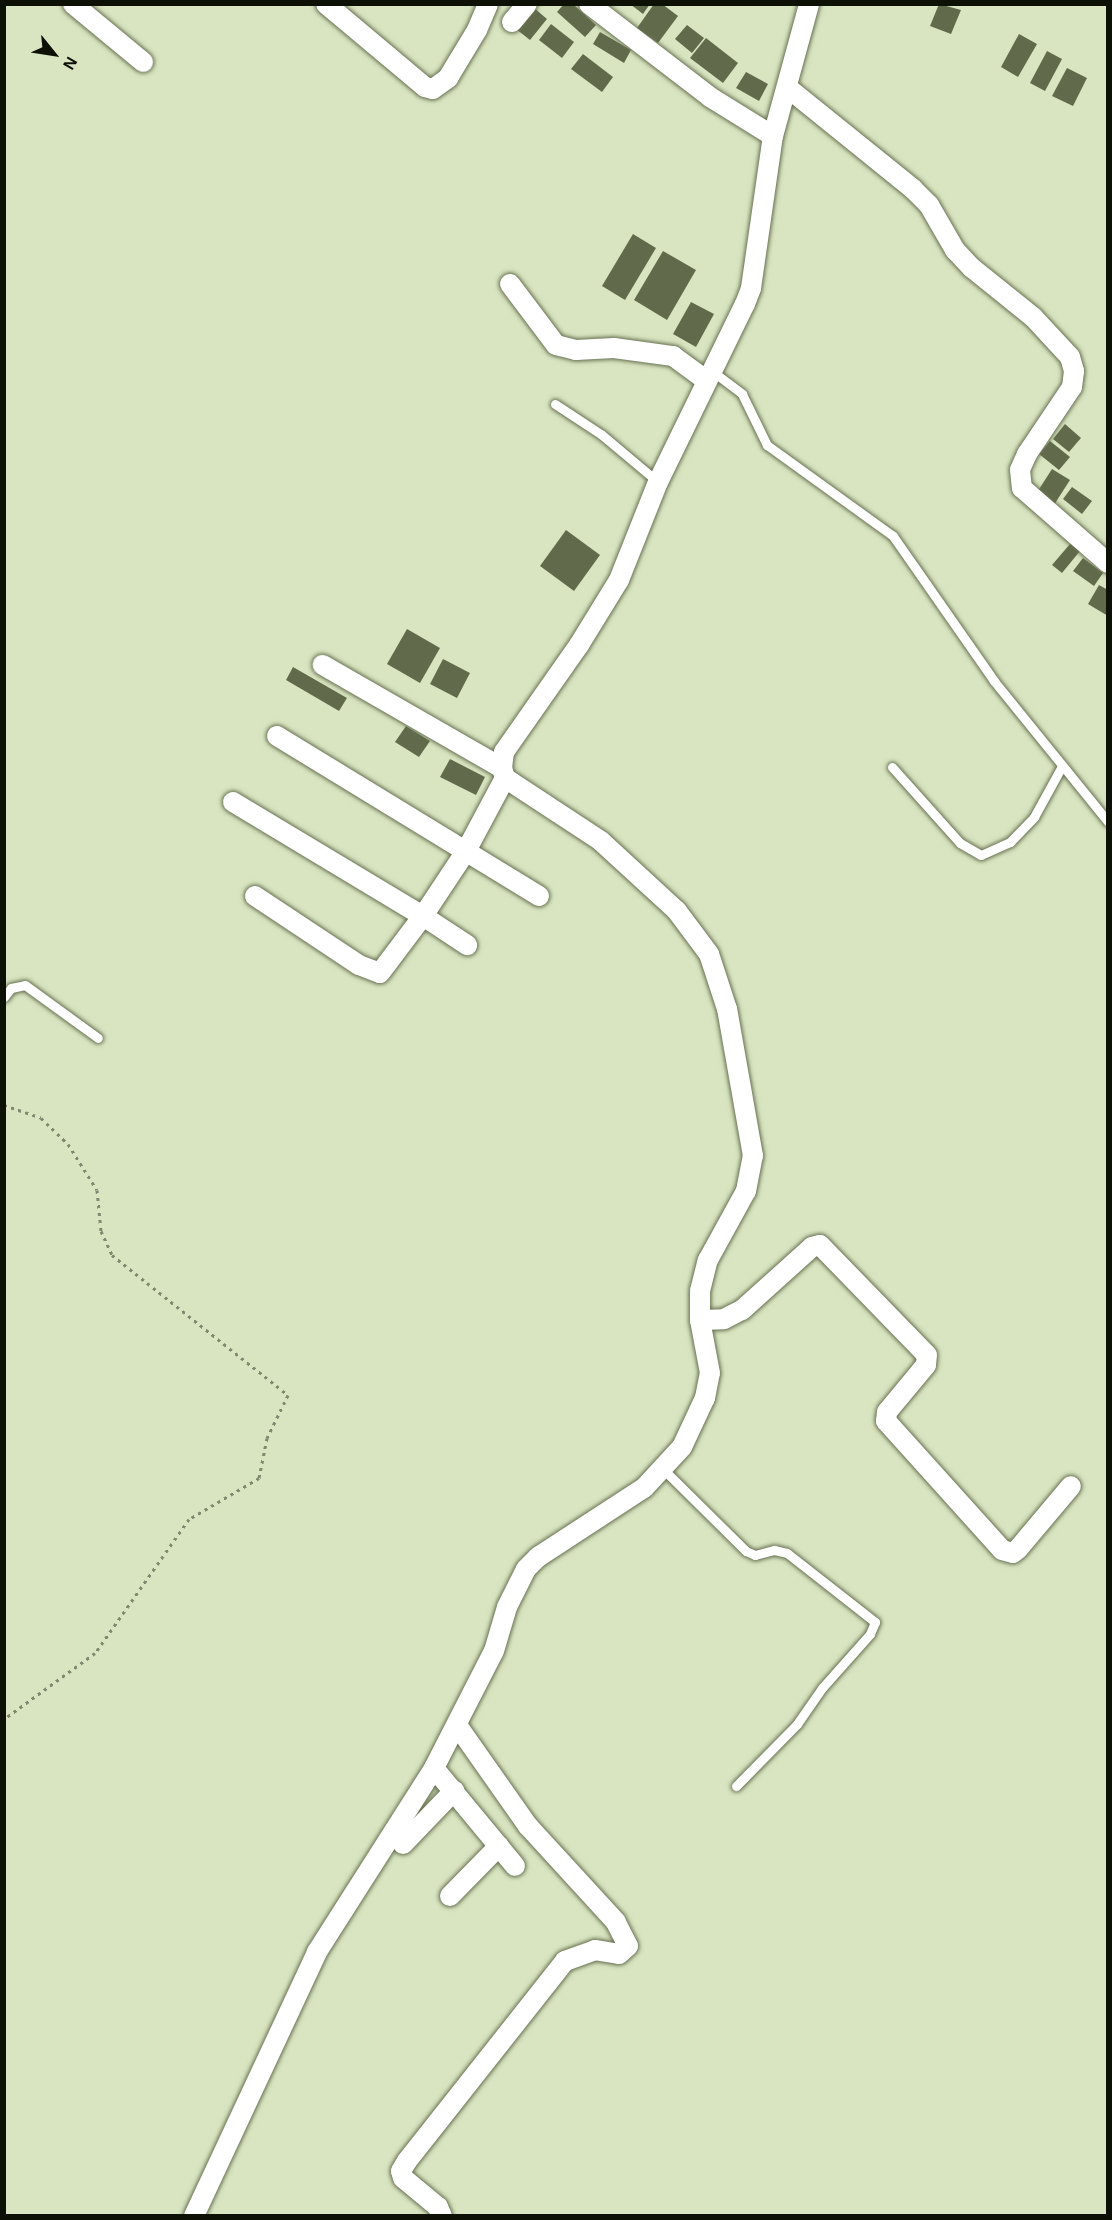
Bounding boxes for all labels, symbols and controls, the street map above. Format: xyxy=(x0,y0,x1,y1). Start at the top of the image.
north arrow xyxy=(24,24,84,84)
text: N xyxy=(60,54,80,73)

